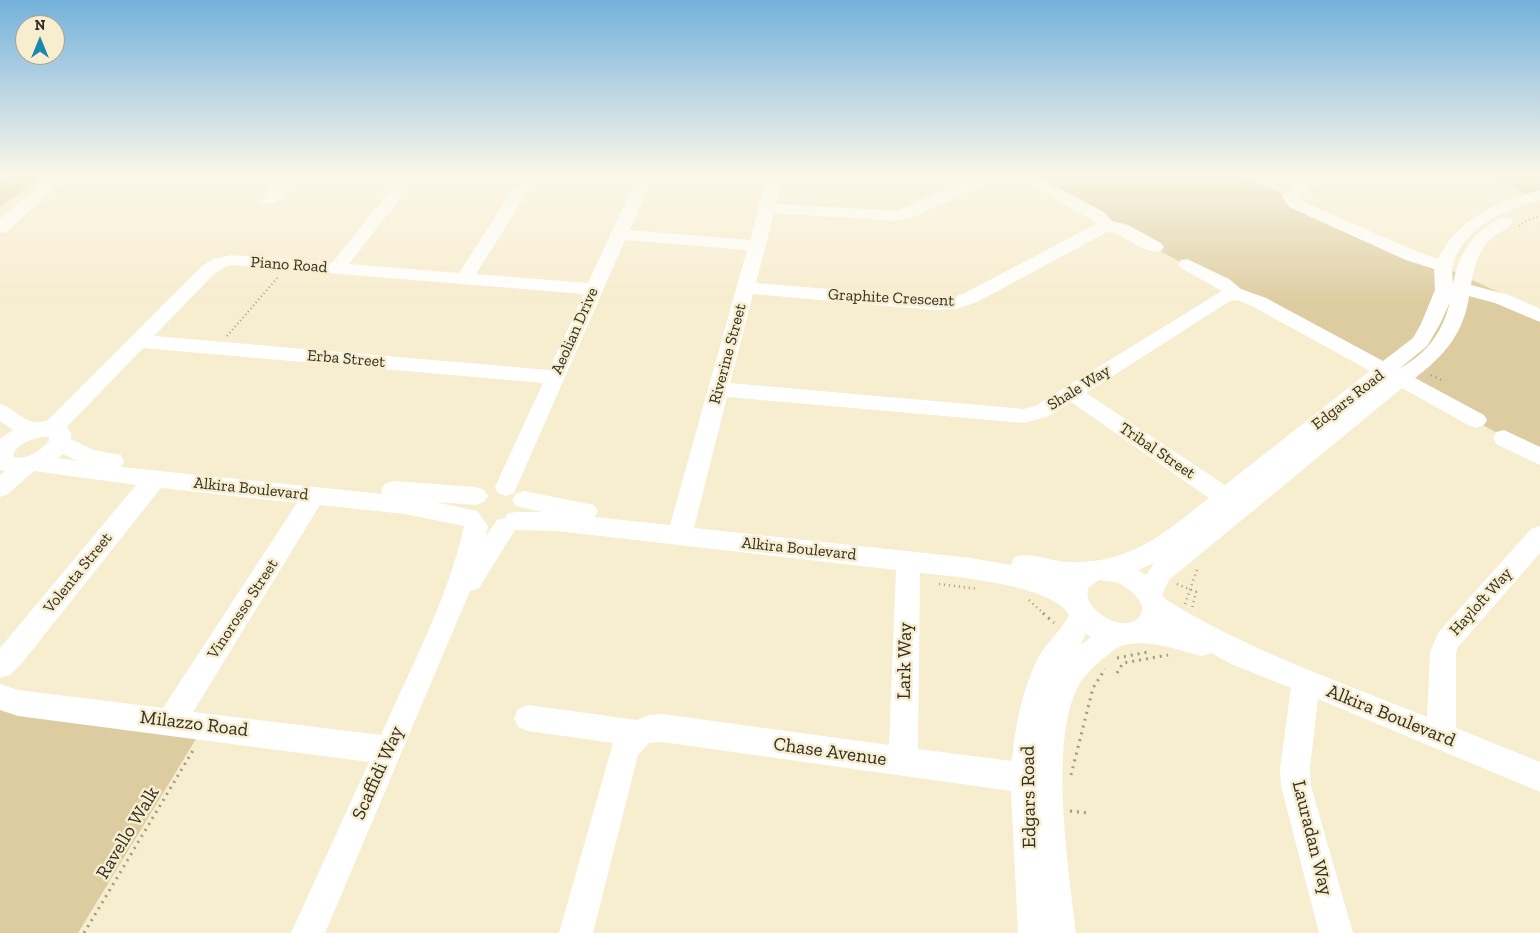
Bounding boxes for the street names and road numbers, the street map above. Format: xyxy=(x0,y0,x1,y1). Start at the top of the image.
street label: Piano Road xyxy=(250,253,328,277)
street label: Aeolian Drive xyxy=(547,285,603,377)
street label: Graphite Crescent xyxy=(827,285,955,311)
street label: Riverine Street xyxy=(705,302,751,406)
street label: Erba Street xyxy=(306,346,386,372)
street label: Shale Way xyxy=(1044,361,1114,415)
street label: Edgars Road xyxy=(1308,366,1388,434)
street label: Tribal Street xyxy=(1115,419,1199,483)
street label: Alkira Boulevard xyxy=(193,473,309,505)
street label: Volenta Street xyxy=(40,529,116,617)
street label: Alkira Boulevard xyxy=(741,533,857,565)
street label: Vinorosso Street xyxy=(204,556,282,662)
street label: Hayloft Way xyxy=(1446,564,1516,640)
street label: Lark Way xyxy=(893,622,917,700)
street label: Alkira Boulevard xyxy=(1323,680,1459,752)
street label: Milazzo Road xyxy=(139,706,249,742)
street label: Scaffidi Way xyxy=(347,723,409,823)
street label: Chase Avenue xyxy=(772,733,888,771)
street label: Edgars Road xyxy=(1017,745,1041,849)
street label: Lauradan Way xyxy=(1287,778,1337,898)
street label: Ravello Walk xyxy=(91,783,165,883)

